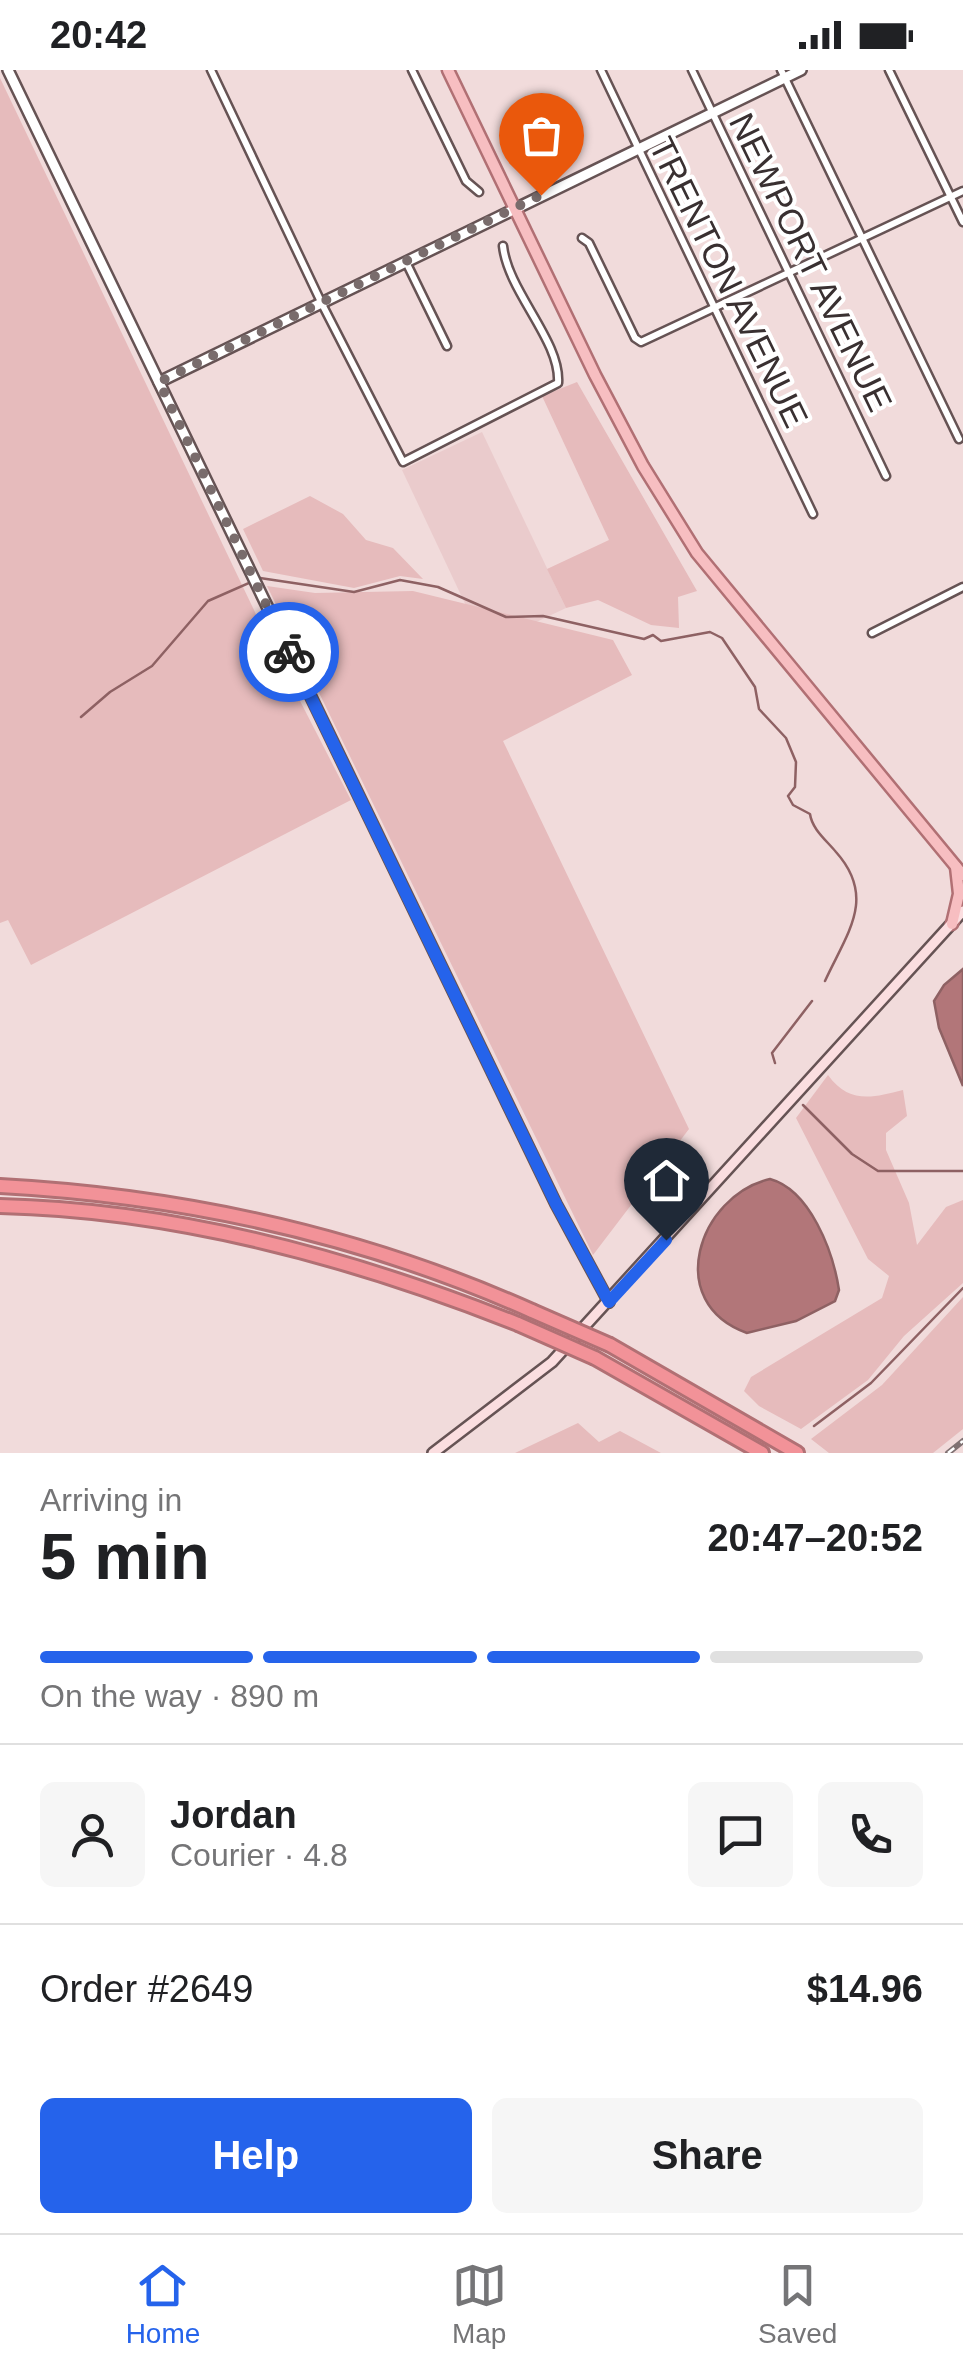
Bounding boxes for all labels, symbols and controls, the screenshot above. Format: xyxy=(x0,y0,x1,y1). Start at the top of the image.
text: 20:42 xyxy=(50,14,147,56)
pin xyxy=(499,93,584,196)
street label: NEWPORT AVENUE xyxy=(722,107,900,417)
icon: bag xyxy=(514,108,569,163)
street label: TRENTON AVENUE xyxy=(642,131,816,433)
courier xyxy=(239,602,339,702)
icon: bike xyxy=(262,625,317,680)
pin xyxy=(624,1138,709,1241)
icon: home xyxy=(639,1153,694,1208)
text: Arriving in xyxy=(40,1482,182,1518)
text: 20:47–20:52 xyxy=(707,1517,923,1559)
text: 5 min xyxy=(40,1520,210,1593)
text: On the way · 890 m xyxy=(40,1678,319,1714)
button: person xyxy=(40,1782,145,1887)
button: chat xyxy=(688,1782,793,1887)
button: phone xyxy=(818,1782,923,1887)
text: Jordan xyxy=(170,1794,297,1836)
text: Courier · 4.8 xyxy=(170,1837,348,1873)
text: Order #2649 xyxy=(40,1968,253,2010)
text: $14.96 xyxy=(807,1968,923,2010)
button: Help xyxy=(40,2098,472,2213)
button: Share xyxy=(492,2098,923,2213)
tab: Home xyxy=(126,2258,200,2350)
tab: Map xyxy=(452,2258,507,2350)
tab: Saved xyxy=(758,2258,837,2350)

